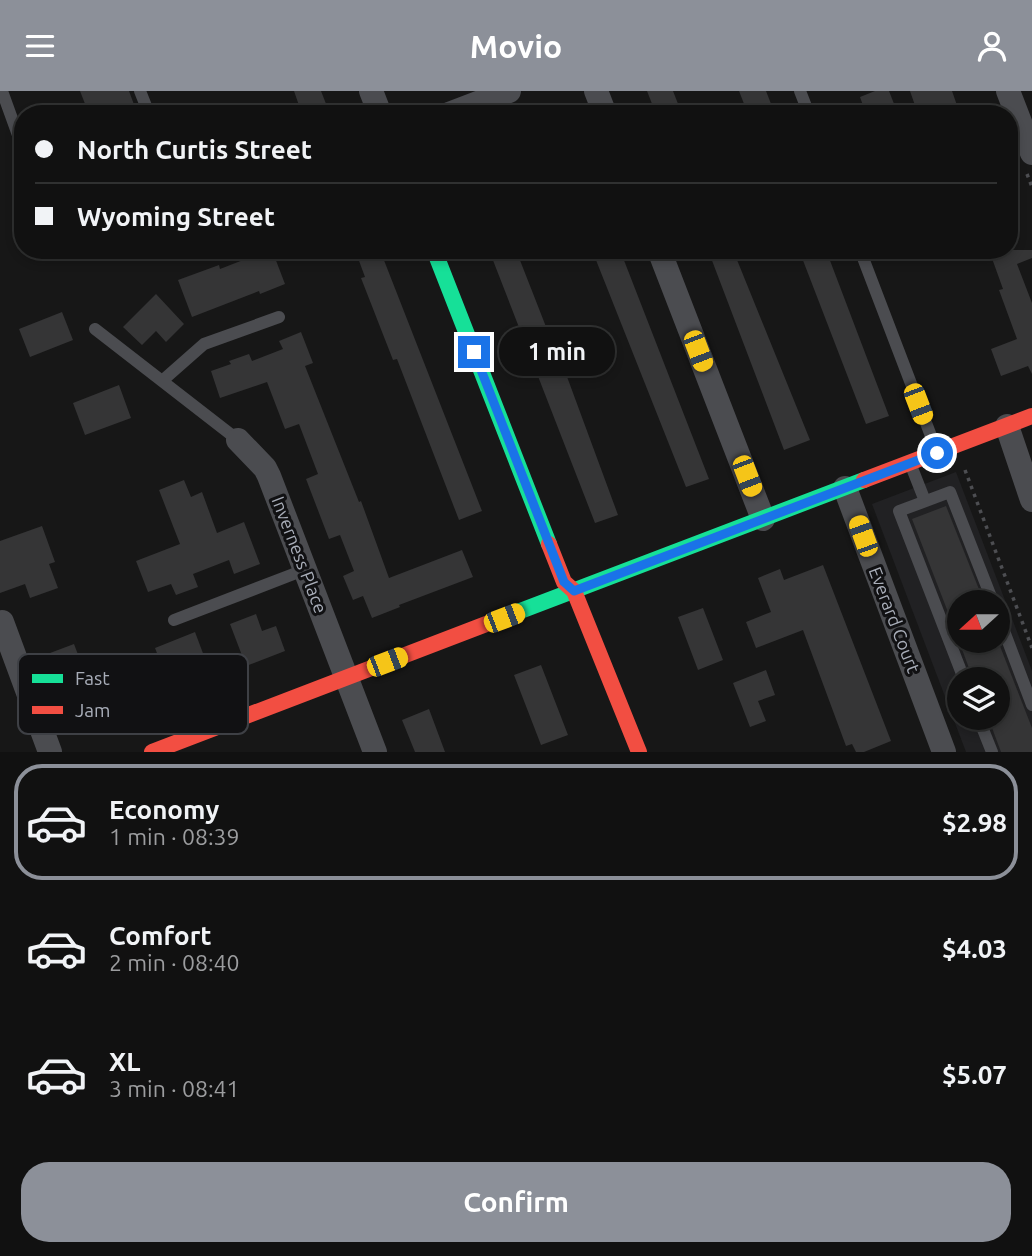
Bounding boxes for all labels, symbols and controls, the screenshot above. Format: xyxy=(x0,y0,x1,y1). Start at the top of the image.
icon: menu xyxy=(21,27,59,65)
icon: person xyxy=(973,27,1011,65)
text: Movio xyxy=(470,28,562,64)
text: North Curtis Street xyxy=(77,135,312,164)
text: Wyoming Street xyxy=(77,202,275,231)
callout: 1 min xyxy=(498,327,614,377)
car xyxy=(681,328,716,374)
route end xyxy=(458,336,490,368)
text: 1 min xyxy=(528,339,586,364)
car xyxy=(901,381,936,427)
route start xyxy=(921,437,953,469)
car xyxy=(730,453,765,499)
street label: Inverness Place xyxy=(268,493,331,616)
car xyxy=(846,513,881,559)
street label: Everard Court xyxy=(866,564,924,675)
north arrow xyxy=(947,590,1010,653)
map controls xyxy=(947,590,1010,730)
car xyxy=(481,601,528,635)
car xyxy=(364,645,411,679)
legend xyxy=(18,654,248,734)
text: Fast xyxy=(75,667,110,689)
button: layers xyxy=(947,667,1010,730)
text: Jam xyxy=(75,699,111,721)
icon: car xyxy=(25,791,88,854)
text: Economy xyxy=(109,795,219,824)
text: $2.98 xyxy=(942,808,1007,837)
text: 1 min · 08:39 xyxy=(109,824,240,849)
icon: car xyxy=(25,917,88,980)
text: Comfort xyxy=(109,921,212,950)
text: $4.03 xyxy=(942,934,1007,963)
text: 2 min · 08:40 xyxy=(109,950,240,975)
icon: car xyxy=(25,1043,88,1106)
text: XL xyxy=(109,1047,140,1076)
text: $5.07 xyxy=(942,1060,1007,1089)
text: 3 min · 08:41 xyxy=(109,1076,240,1101)
button: Confirm xyxy=(21,1162,1011,1242)

